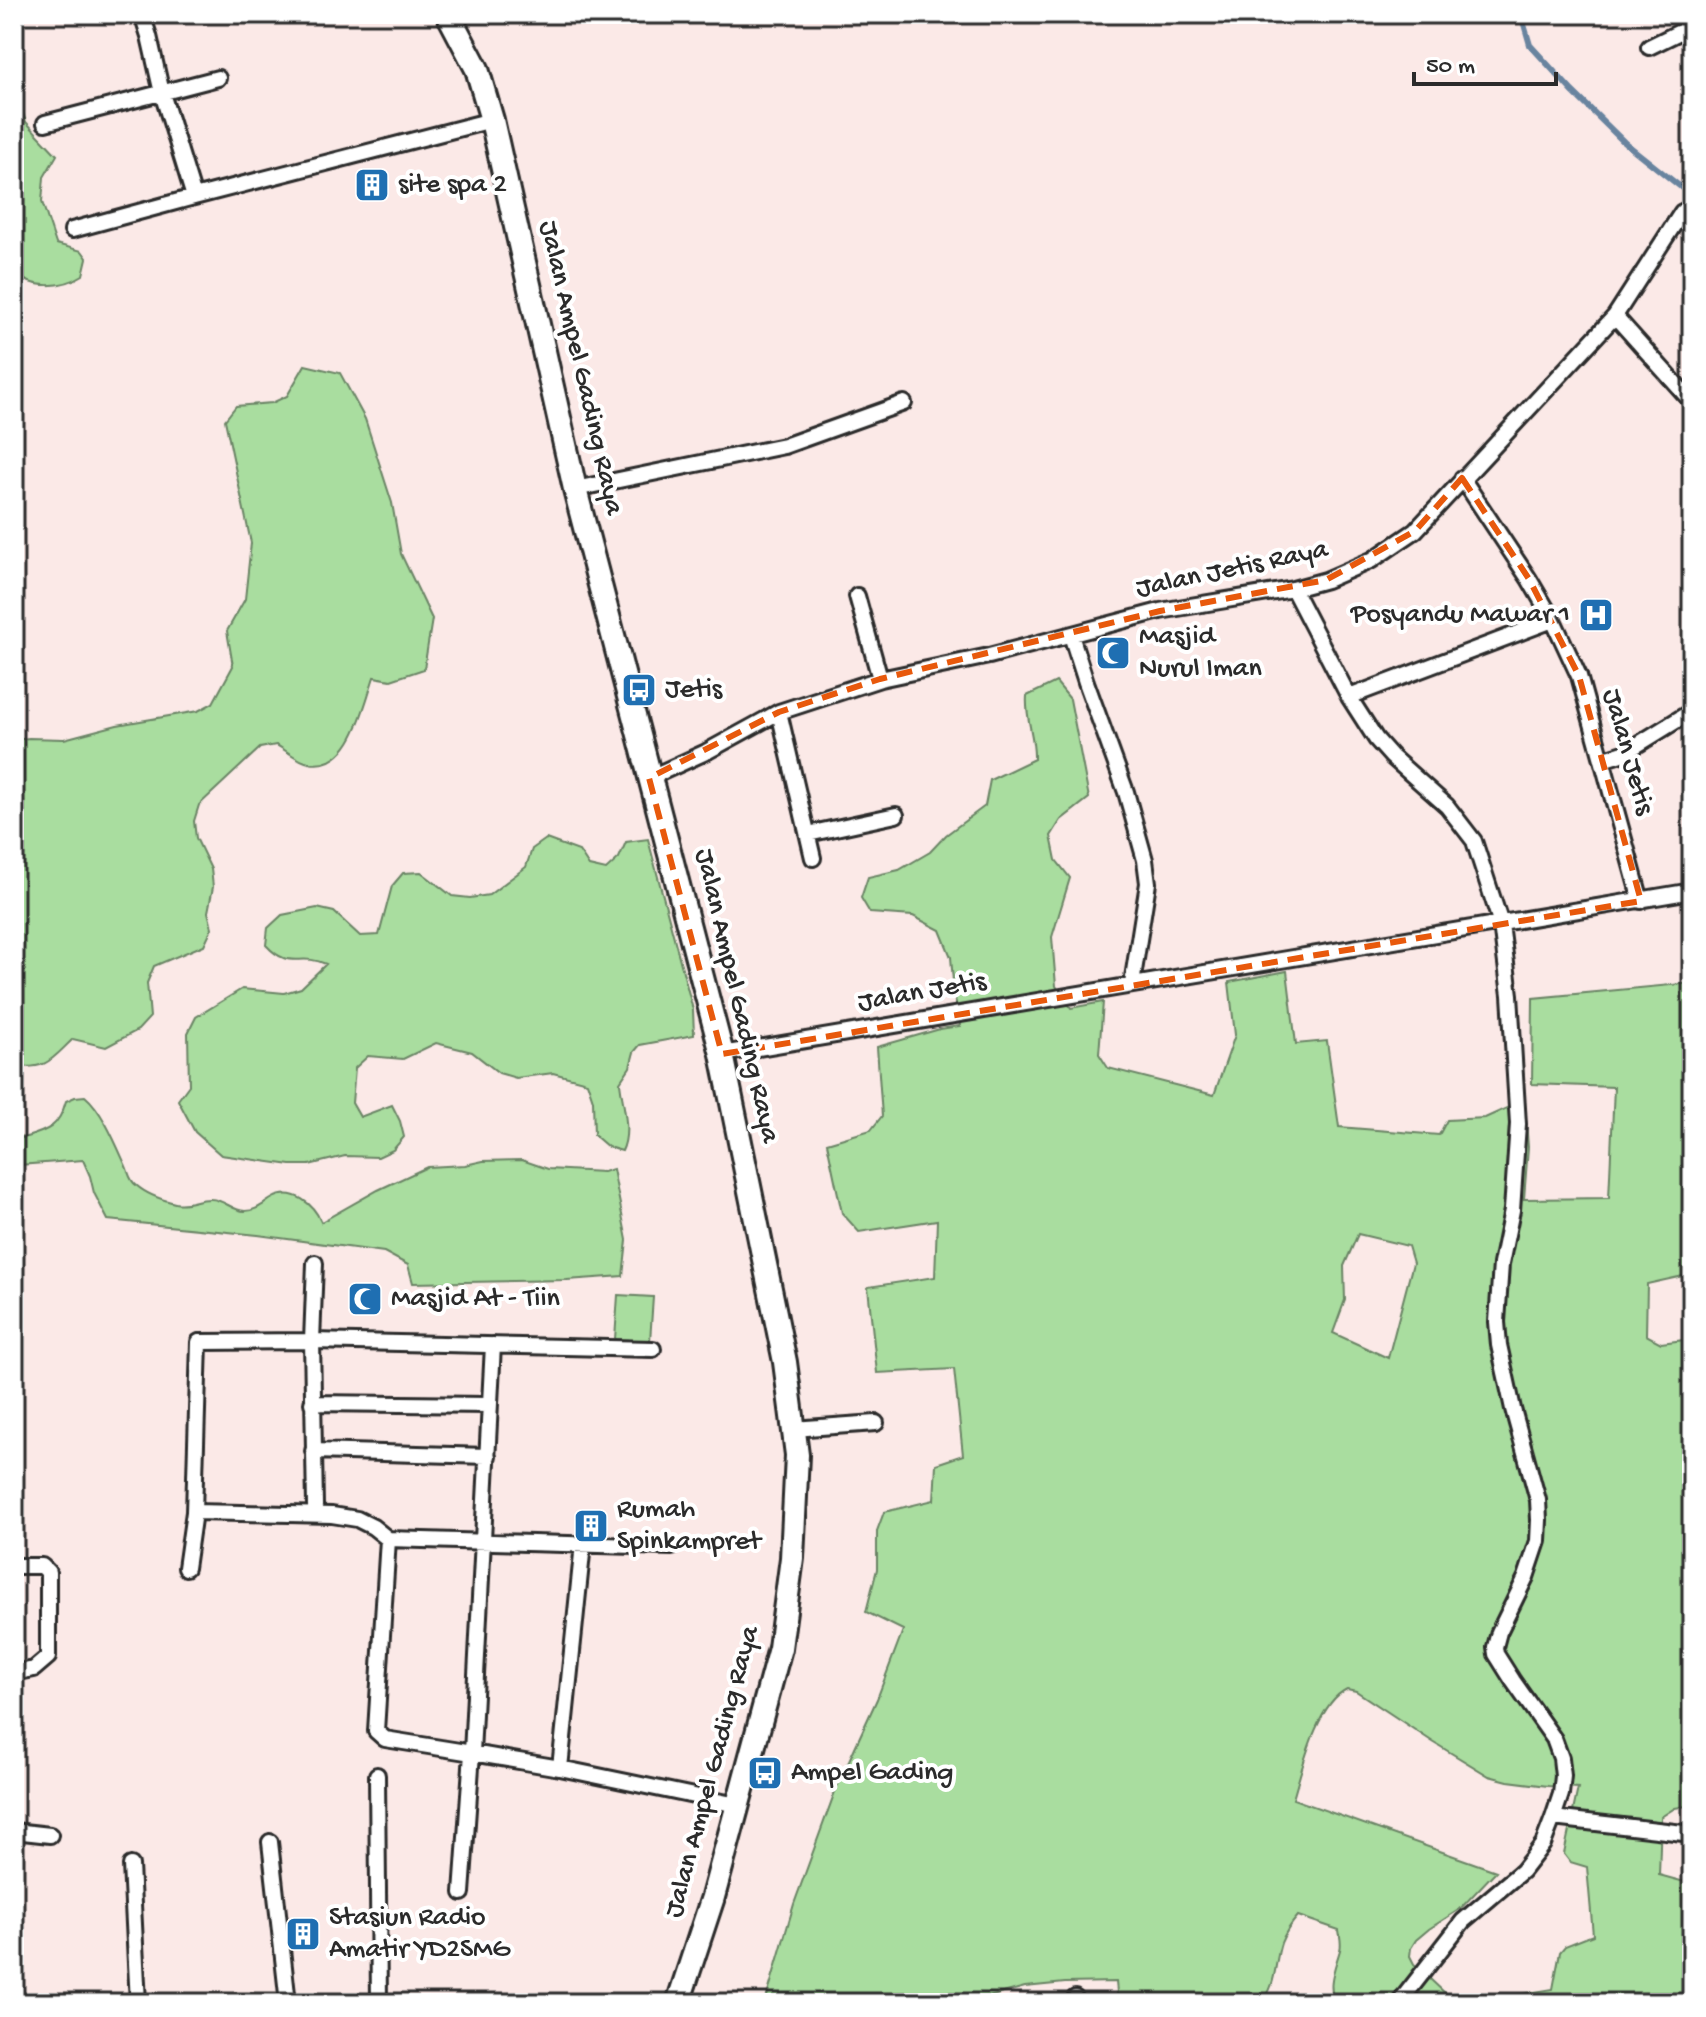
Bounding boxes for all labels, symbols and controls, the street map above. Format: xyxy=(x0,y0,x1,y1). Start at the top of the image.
scale bar xyxy=(1414,36,1556,86)
text: 50 m xyxy=(1426,53,1475,82)
building icon: site spa 2 xyxy=(353,166,391,204)
place label: site spa 2 xyxy=(398,169,507,202)
street label: Jalan Ampel Gading Raya xyxy=(530,218,630,520)
street label: Jalan Jetis Raya xyxy=(1133,533,1332,606)
hospital icon: Posyandu Mawar 1 xyxy=(1577,596,1615,634)
place label: Posyandu Mawar 1 xyxy=(1350,599,1570,632)
place label: Masjid Nurul Iman xyxy=(1139,621,1262,686)
mosque icon: Masjid Nurul Iman xyxy=(1094,634,1132,672)
bus stop icon: Jetis xyxy=(620,671,658,709)
place label: Jetis xyxy=(665,674,723,707)
street label: Jalan Jetis xyxy=(1593,685,1661,819)
street label: Jalan Ampel Gading Raya xyxy=(686,846,786,1148)
street label: Jalan Jetis xyxy=(856,965,989,1020)
mosque icon: Masjid At - Tiin xyxy=(346,1280,384,1318)
place label: Masjid At - Tiin xyxy=(391,1283,560,1316)
place label: Rumah Spinkampret xyxy=(617,1494,763,1559)
building icon: Rumah Spinkampret xyxy=(572,1507,610,1545)
street label: Jalan Ampel Gading Raya xyxy=(658,1621,768,1921)
bus stop icon: Ampel Gading xyxy=(746,1754,784,1792)
place label: Ampel Gading xyxy=(791,1757,953,1790)
place label: Stasiun Radio Amatir YD2SMG xyxy=(329,1902,511,1967)
building icon: Stasiun Radio Amatir YD2SMG xyxy=(284,1915,322,1953)

